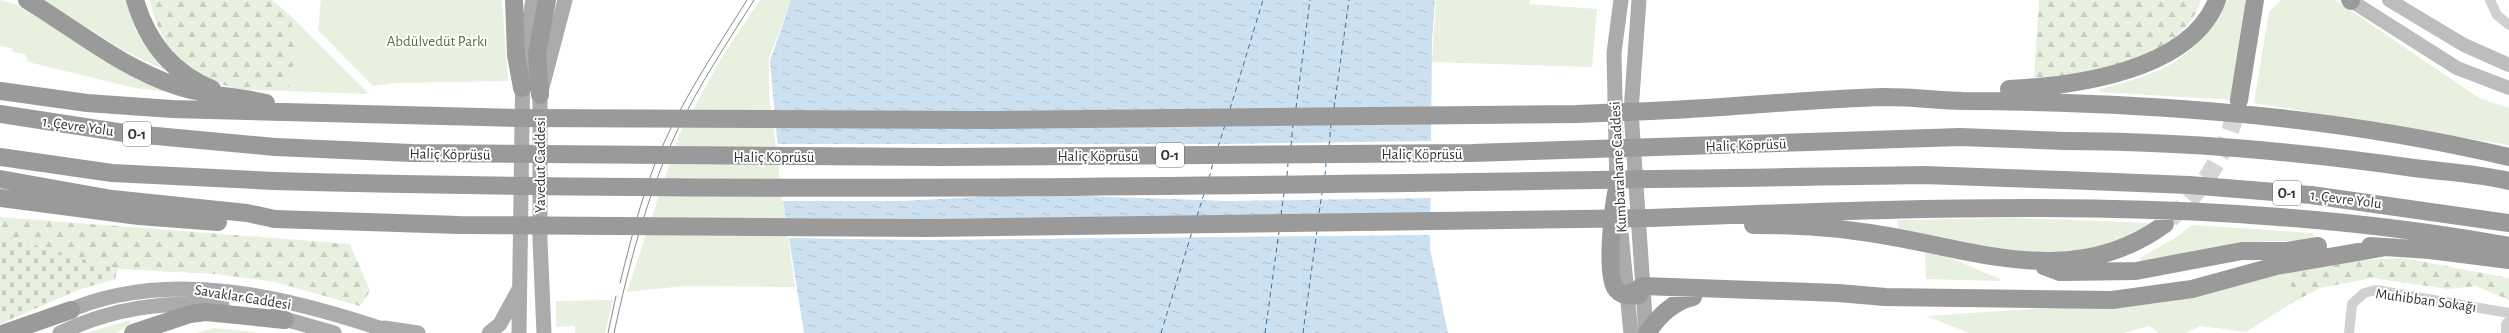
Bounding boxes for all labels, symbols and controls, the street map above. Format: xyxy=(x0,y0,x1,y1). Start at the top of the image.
park label: Abdülvedüt Parkı xyxy=(387,34,487,49)
street label: Kumbarahane Caddesi xyxy=(1608,101,1629,233)
street label: 1. Çevre Yolu xyxy=(41,114,115,139)
street label: Yavedut Caddesi xyxy=(533,117,548,213)
road number: O-1 xyxy=(123,122,151,146)
street label: Haliç Köprüsü xyxy=(1705,137,1787,154)
road number: O-1 xyxy=(1156,143,1184,167)
street label: Haliç Köprüsü xyxy=(409,146,491,163)
street label: Haliç Köprüsü xyxy=(1382,147,1463,162)
street label: Haliç Köprüsü xyxy=(1058,149,1139,164)
street label: Haliç Köprüsü xyxy=(734,150,815,165)
road number: O-1 xyxy=(2273,181,2301,205)
street label: 1. Çevre Yolu xyxy=(2309,188,2383,211)
street label: Savaklar Caddesi xyxy=(194,282,292,313)
street label: Muhibban Sokağı xyxy=(2375,286,2477,315)

